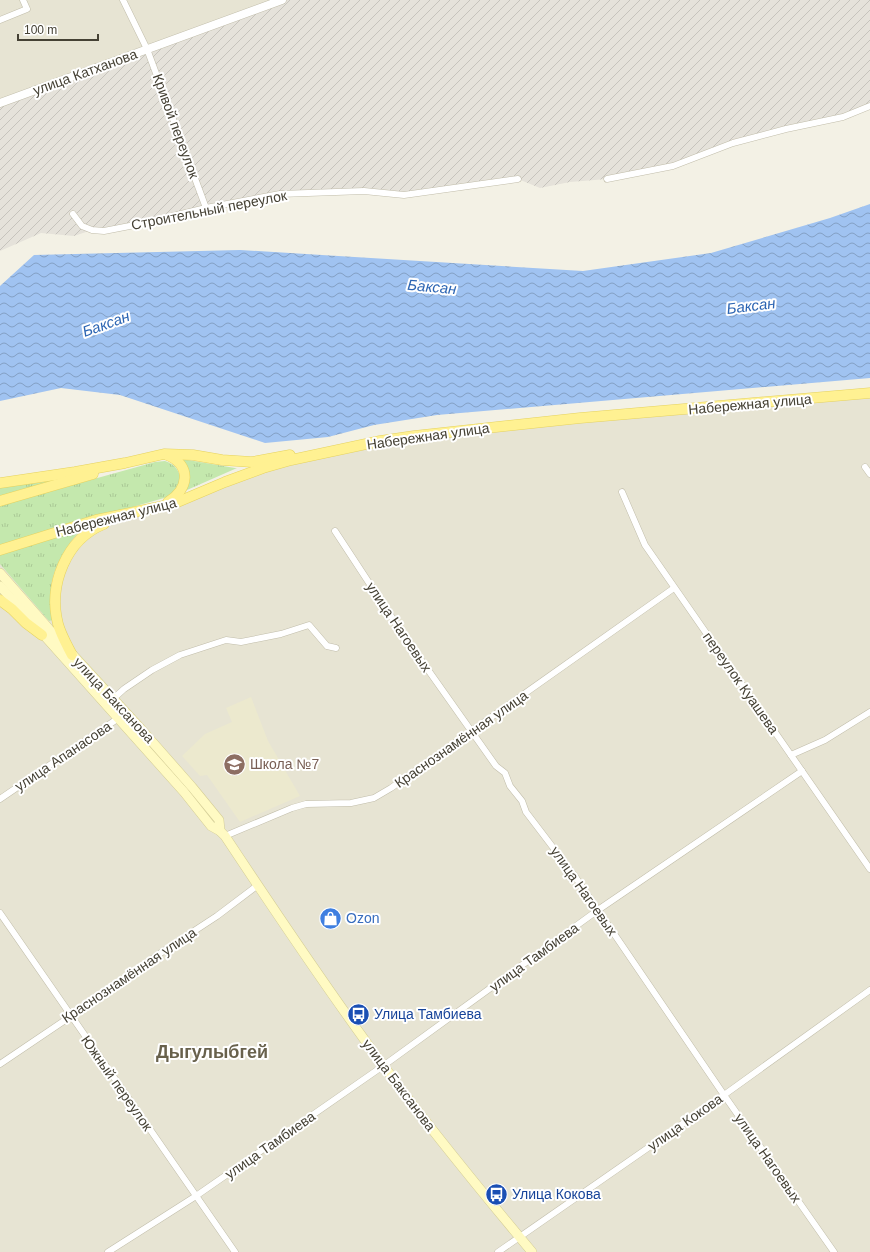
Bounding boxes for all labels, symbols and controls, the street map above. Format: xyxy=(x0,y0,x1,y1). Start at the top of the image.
scale bar xyxy=(18,16,98,42)
text: 100 m xyxy=(24,23,57,37)
street label: улица Катханова xyxy=(31,46,139,98)
street label: Кривой переулок xyxy=(150,71,203,181)
street label: Строительный переулок xyxy=(130,187,289,233)
water label: Баксан xyxy=(407,276,457,297)
water label: Баксан xyxy=(726,294,776,317)
water label: Баксан xyxy=(80,307,132,340)
street label: Набережная улица xyxy=(688,391,813,417)
street label: Набережная улица xyxy=(366,419,491,453)
street label: Набережная улица xyxy=(54,494,178,540)
street label: улица Нагоевых xyxy=(363,579,435,675)
street label: переулок Куашева xyxy=(700,629,782,737)
street label: улица Баксанова xyxy=(70,654,158,746)
street label: Краснознамённая улица xyxy=(391,687,531,791)
street label: улица Апанасова xyxy=(12,718,114,794)
school or university icon: Школа №7 xyxy=(222,751,248,777)
place label: Школа №7 xyxy=(250,756,319,772)
street label: улица Нагоевых xyxy=(547,843,621,939)
shop icon: Ozon xyxy=(317,905,343,931)
place label: Ozon xyxy=(346,910,379,926)
street label: улица Тамбиева xyxy=(486,919,582,995)
street label: Краснознамённая улица xyxy=(59,924,199,1026)
bus stop icon: Улица Тамбиева xyxy=(345,1001,371,1027)
place label: Улица Тамбиева xyxy=(374,1006,482,1022)
street label: Южный переулок xyxy=(78,1032,156,1134)
street label: улица Баксанова xyxy=(359,1036,439,1134)
district label: Дыгулыбгей xyxy=(156,1042,268,1062)
street label: улица Кокова xyxy=(645,1090,726,1154)
street label: улица Тамбиева xyxy=(222,1108,318,1182)
street label: улица Нагоевых xyxy=(731,1110,805,1206)
bus stop icon: Улица Кокова xyxy=(483,1181,509,1207)
place label: Улица Кокова xyxy=(512,1186,601,1202)

